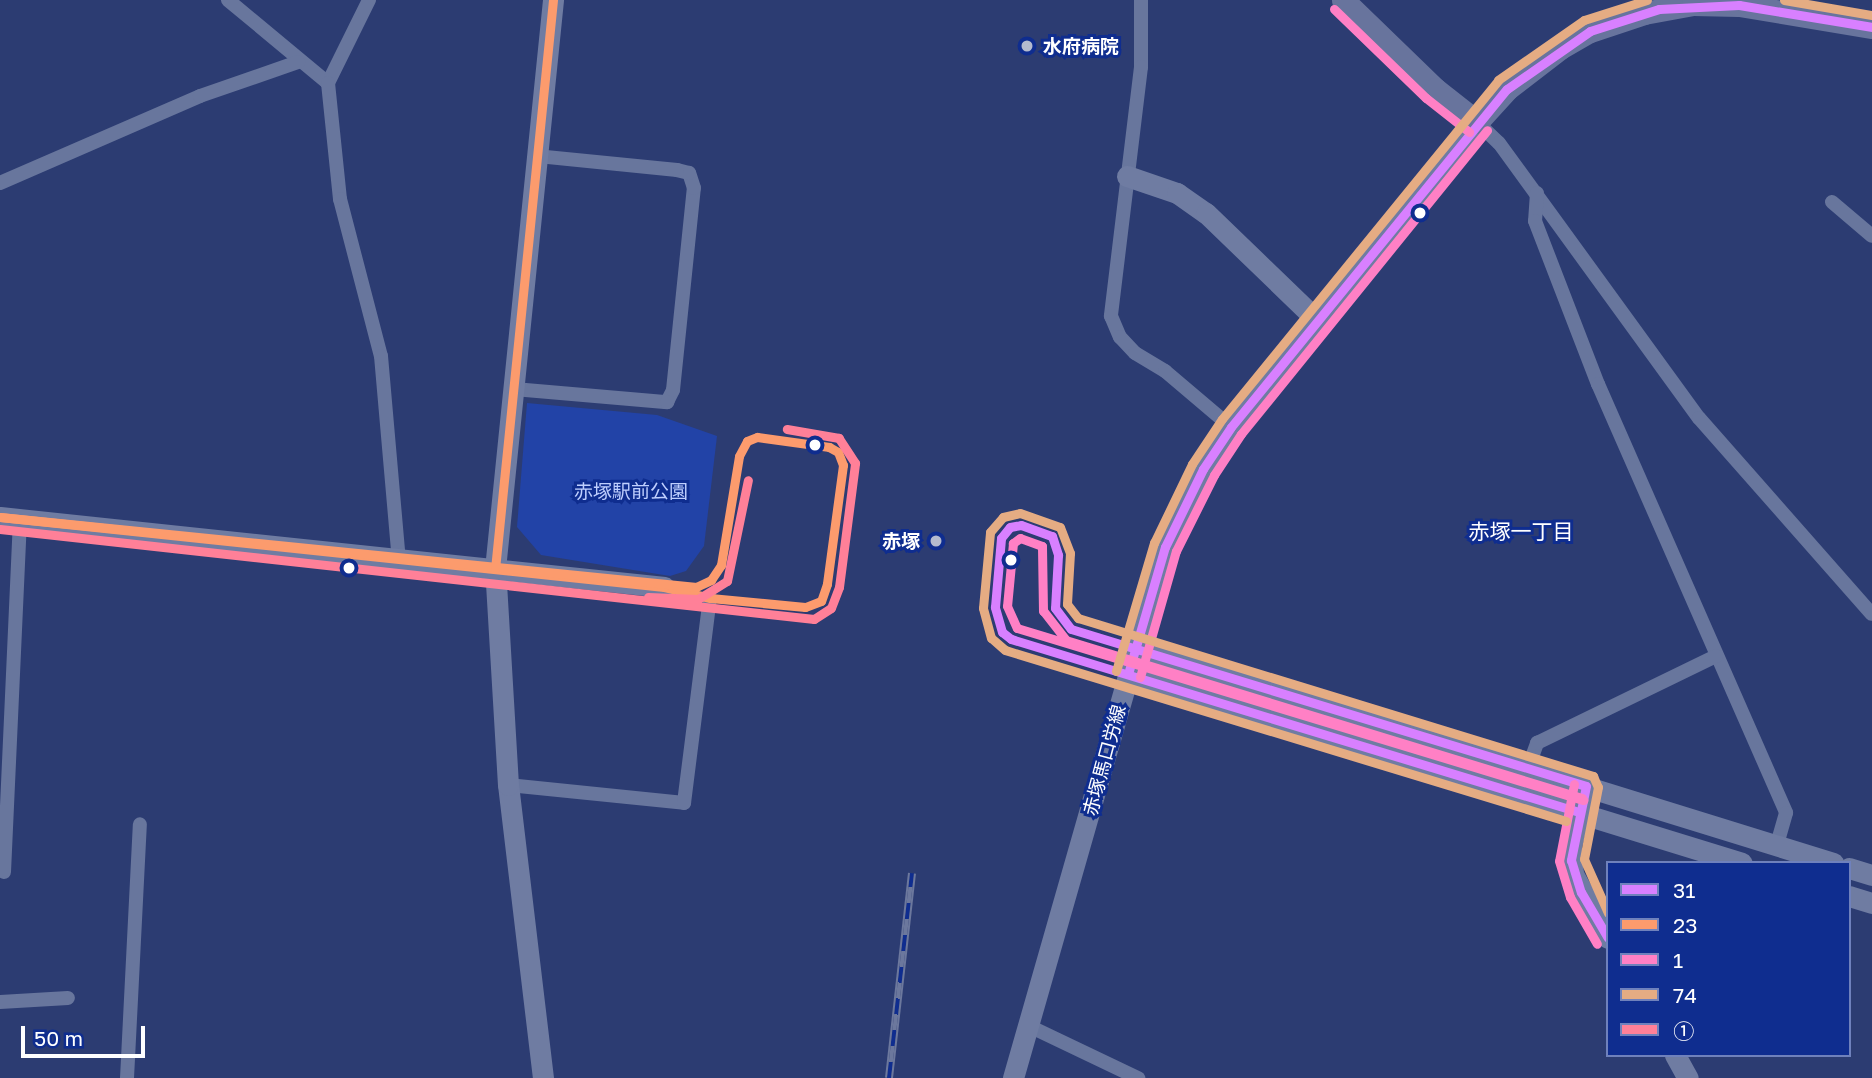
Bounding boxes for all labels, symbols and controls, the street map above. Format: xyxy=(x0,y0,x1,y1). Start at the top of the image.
place label: 水府病院 xyxy=(1043,35,1119,57)
marker: 水府病院 xyxy=(1017,36,1037,56)
unlabelled marker xyxy=(1413,206,1427,220)
unlabelled marker xyxy=(808,438,822,452)
park label: 赤塚駅前公園 xyxy=(574,480,688,502)
district label: 赤塚一丁目 xyxy=(1469,518,1573,544)
place label: 赤塚 xyxy=(882,530,920,552)
marker: 赤塚 xyxy=(926,531,946,551)
unlabelled marker xyxy=(1004,553,1018,567)
unlabelled marker xyxy=(342,561,356,575)
street label: 赤塚馬口労線 xyxy=(1078,702,1130,818)
legend xyxy=(1606,861,1851,1057)
text: 31 xyxy=(1673,877,1695,903)
text: 23 xyxy=(1673,912,1697,938)
text: 1 xyxy=(1673,947,1683,973)
text: 74 xyxy=(1673,982,1697,1008)
scale bar xyxy=(24,1012,149,1056)
text: ① xyxy=(1673,1018,1694,1044)
text: 50 m xyxy=(34,1025,83,1051)

